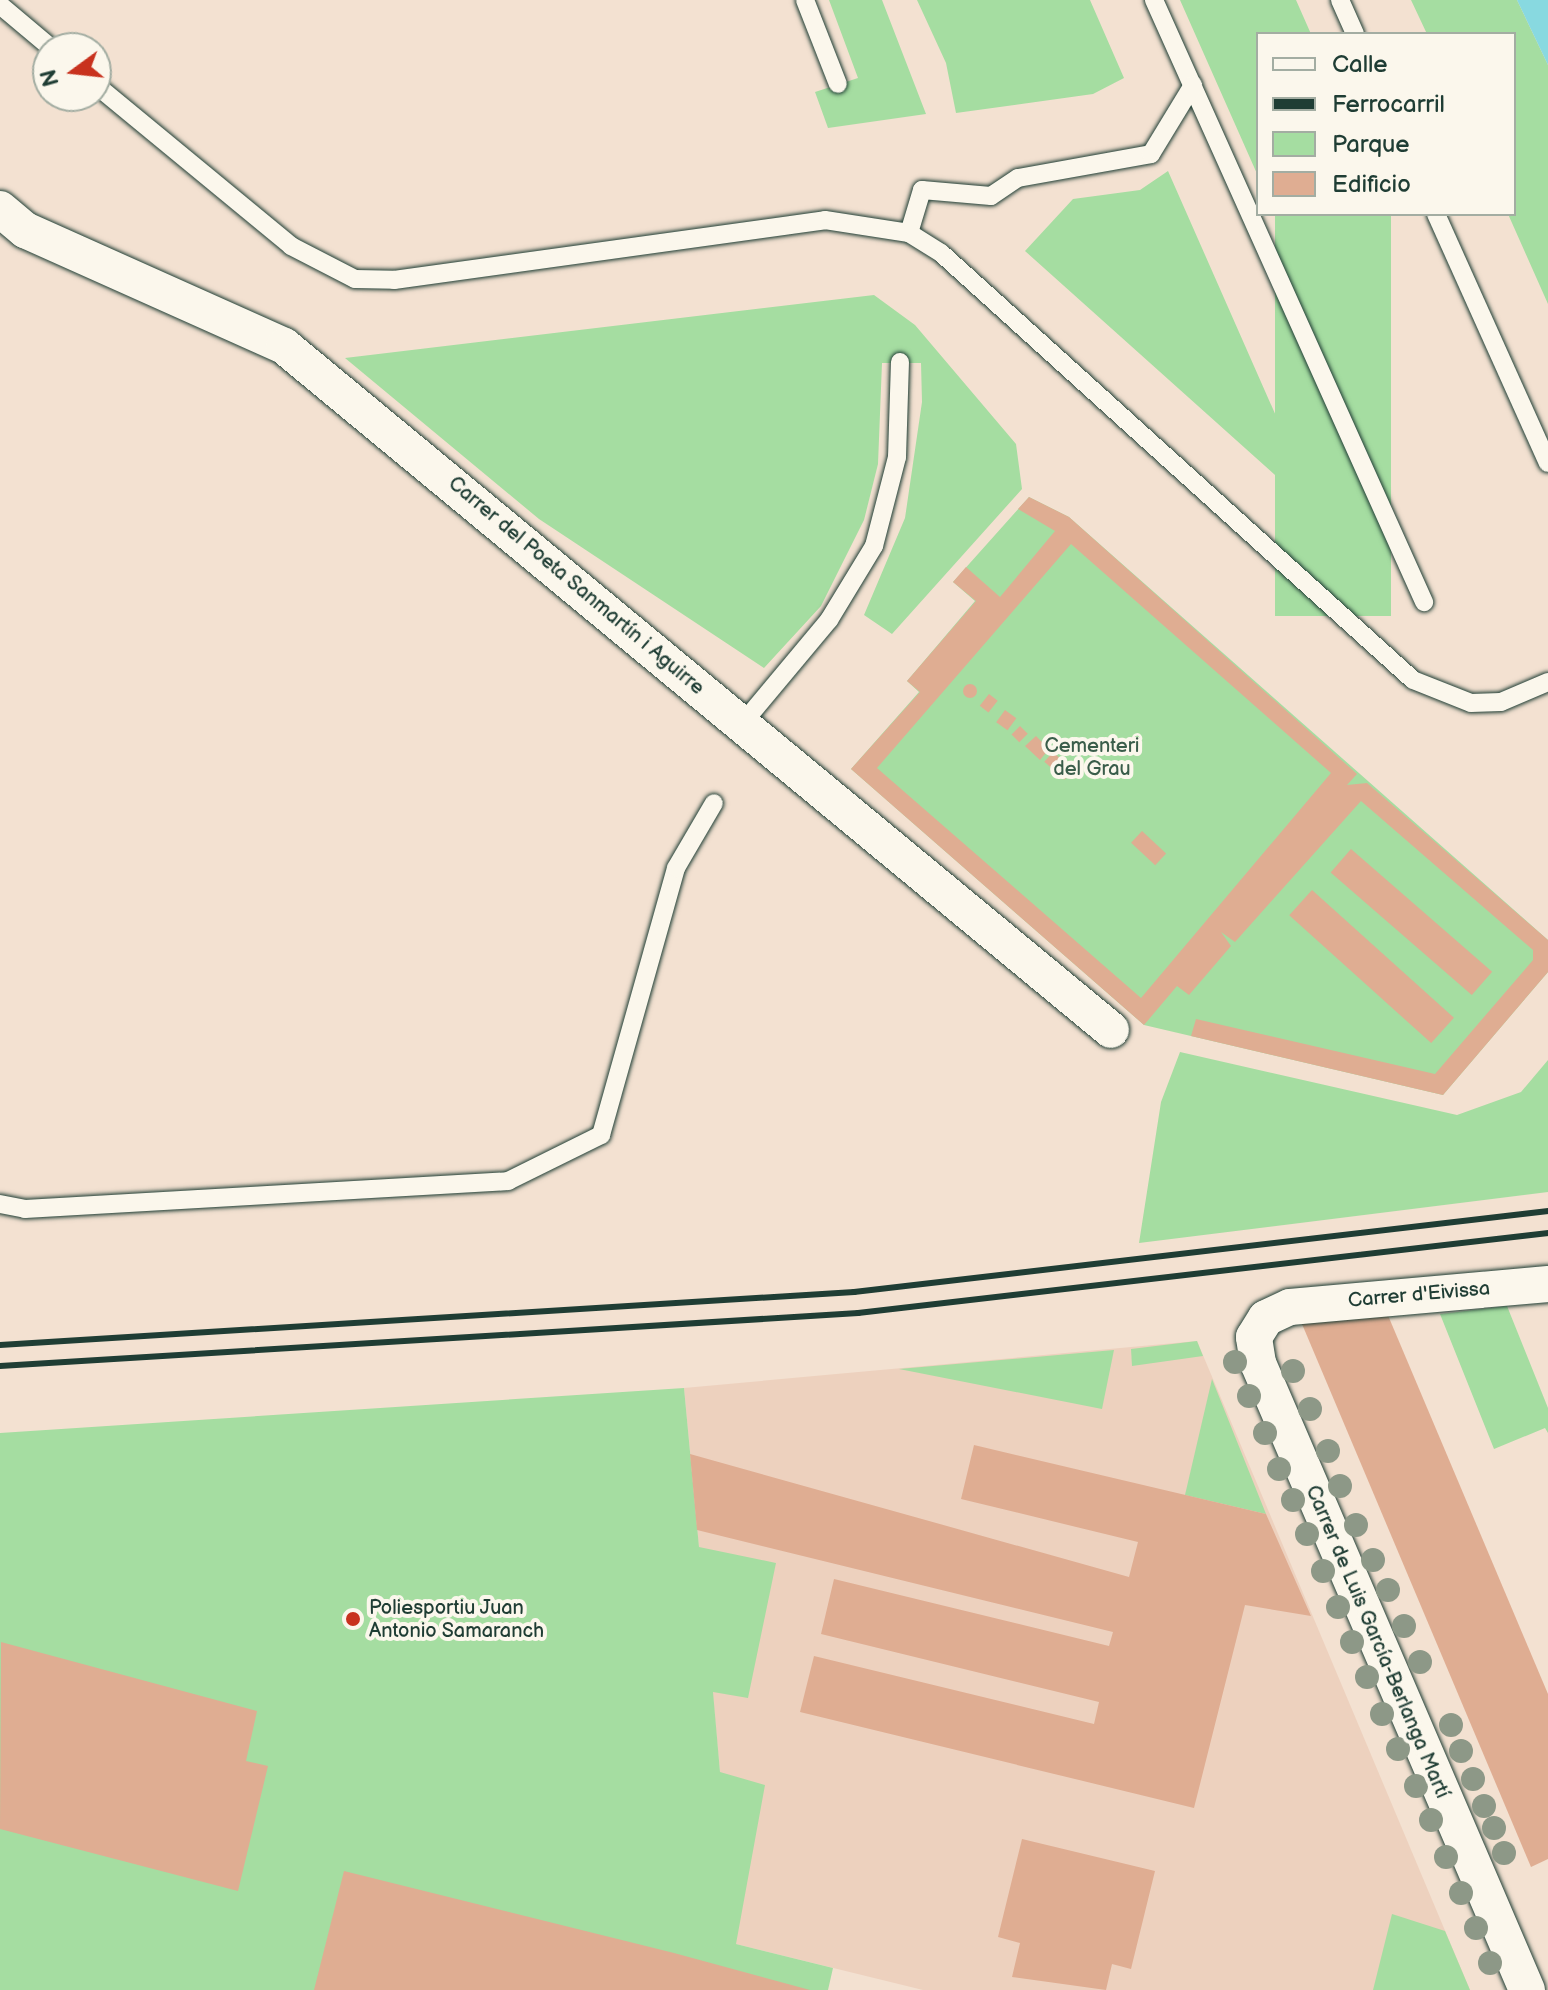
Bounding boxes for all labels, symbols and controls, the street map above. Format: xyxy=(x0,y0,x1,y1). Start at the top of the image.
north arrow xyxy=(32,32,112,112)
legend xyxy=(1256,32,1516,216)
text: Calle xyxy=(1332,50,1387,79)
text: N xyxy=(35,66,65,89)
text: Ferrocarril xyxy=(1332,90,1445,119)
text: Parque xyxy=(1332,130,1410,159)
text: Edificio xyxy=(1332,170,1411,199)
street label: Carrer del Poeta Sanmartín i Aguirre xyxy=(443,472,709,700)
park label: Cementeri del Grau xyxy=(1044,735,1140,782)
street label: Carrer d'Eivissa xyxy=(1347,1277,1491,1313)
street label: Carrer de Luis García-Berlanga Martí xyxy=(1300,1482,1454,1802)
place label: Poliesportiu Juan Antonio Samaranch xyxy=(369,1596,545,1643)
marker: Poliesportiu Juan Antonio Samaranch xyxy=(344,1610,362,1628)

